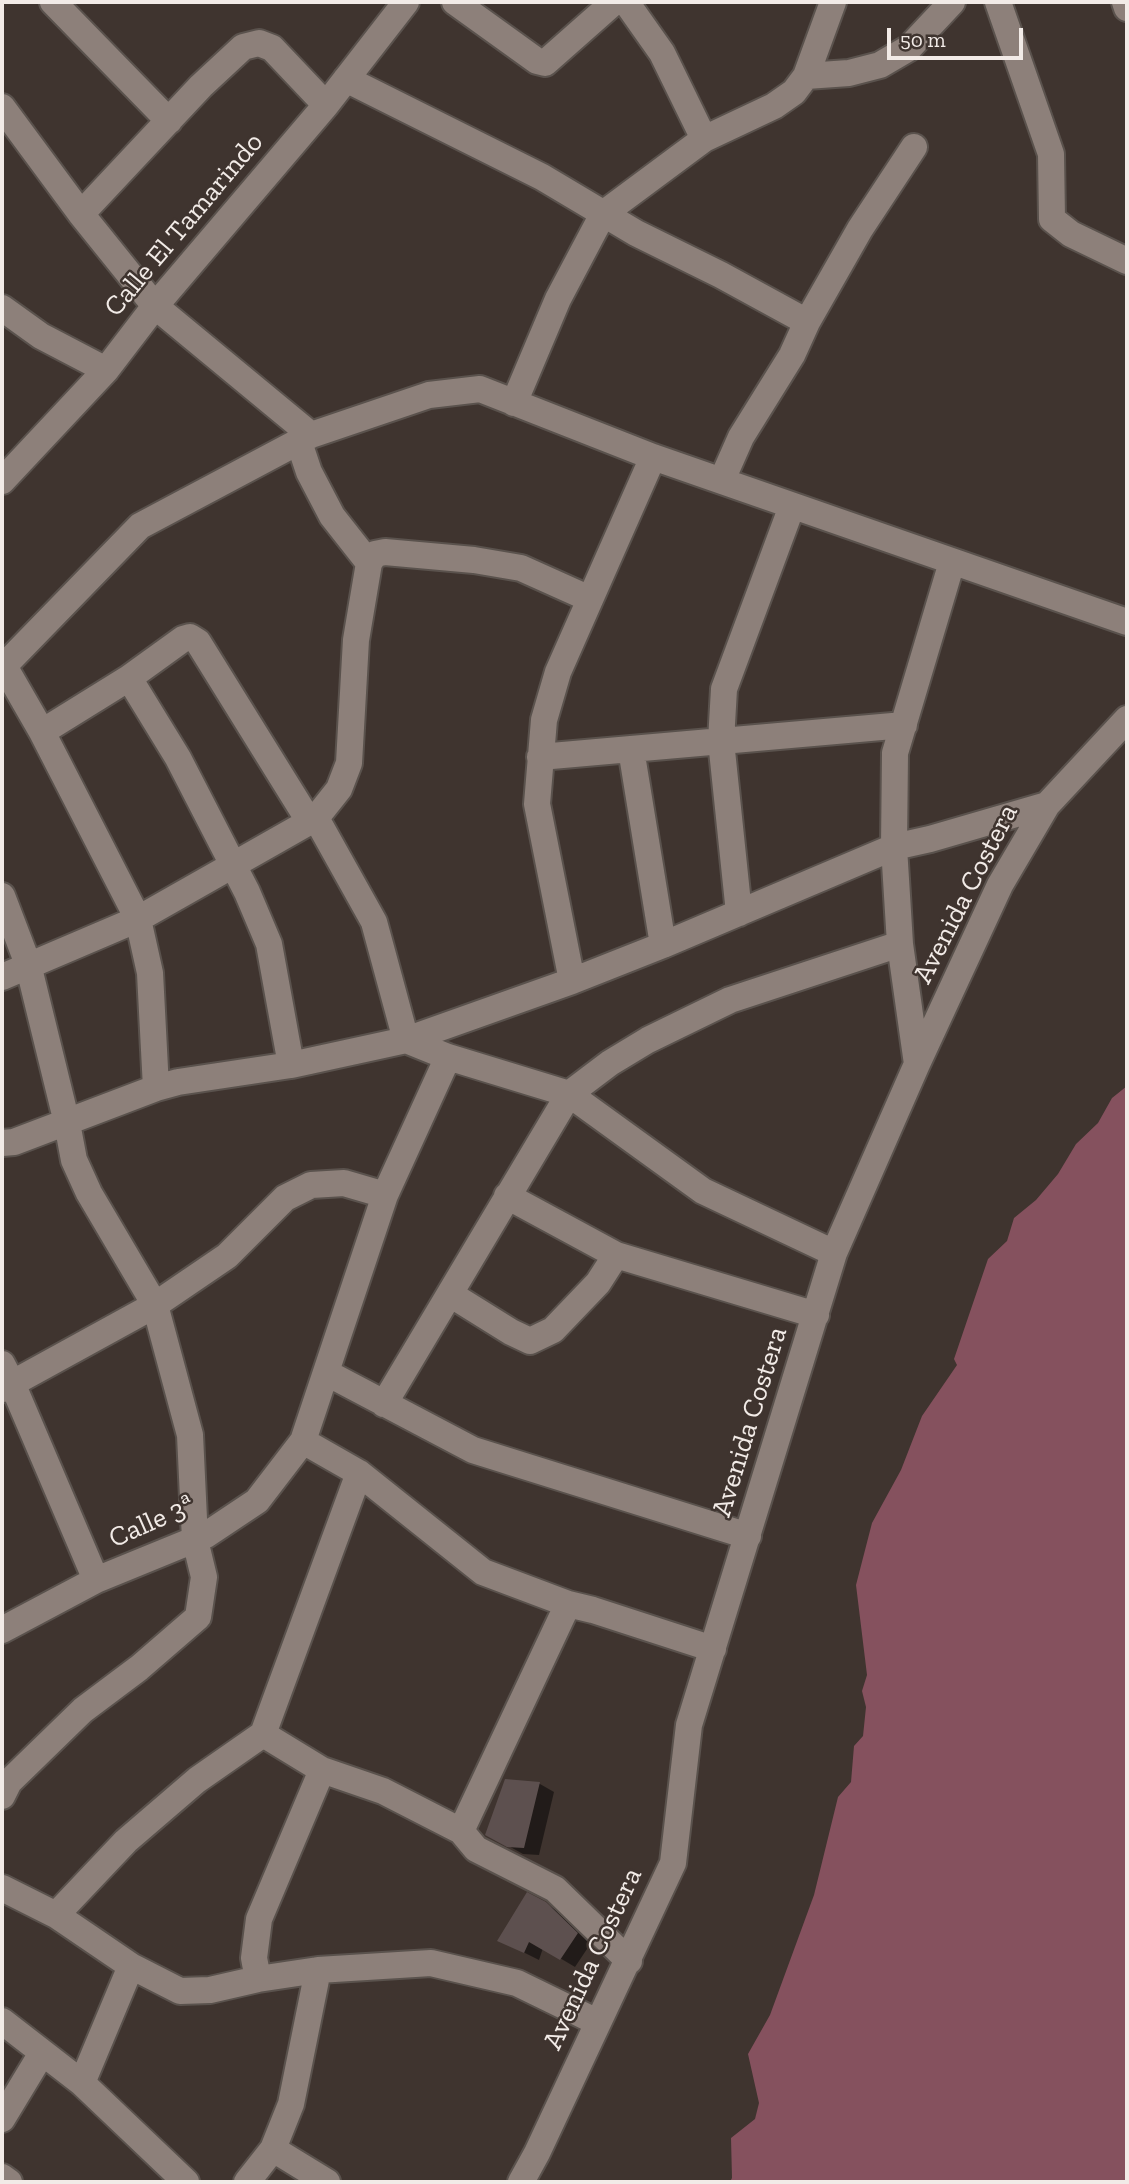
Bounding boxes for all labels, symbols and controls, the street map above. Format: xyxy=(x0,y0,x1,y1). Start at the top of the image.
scale bar xyxy=(891,14,1028,58)
text: 50 m xyxy=(900,27,946,52)
street label: Calle El Tamarindo xyxy=(97,126,271,324)
street label: Avenida Costera xyxy=(906,799,1026,989)
street label: Avenida Costera xyxy=(705,1323,795,1521)
street label: Calle 3ª xyxy=(104,1488,200,1556)
street label: Avenida Costera xyxy=(536,1863,650,2055)

